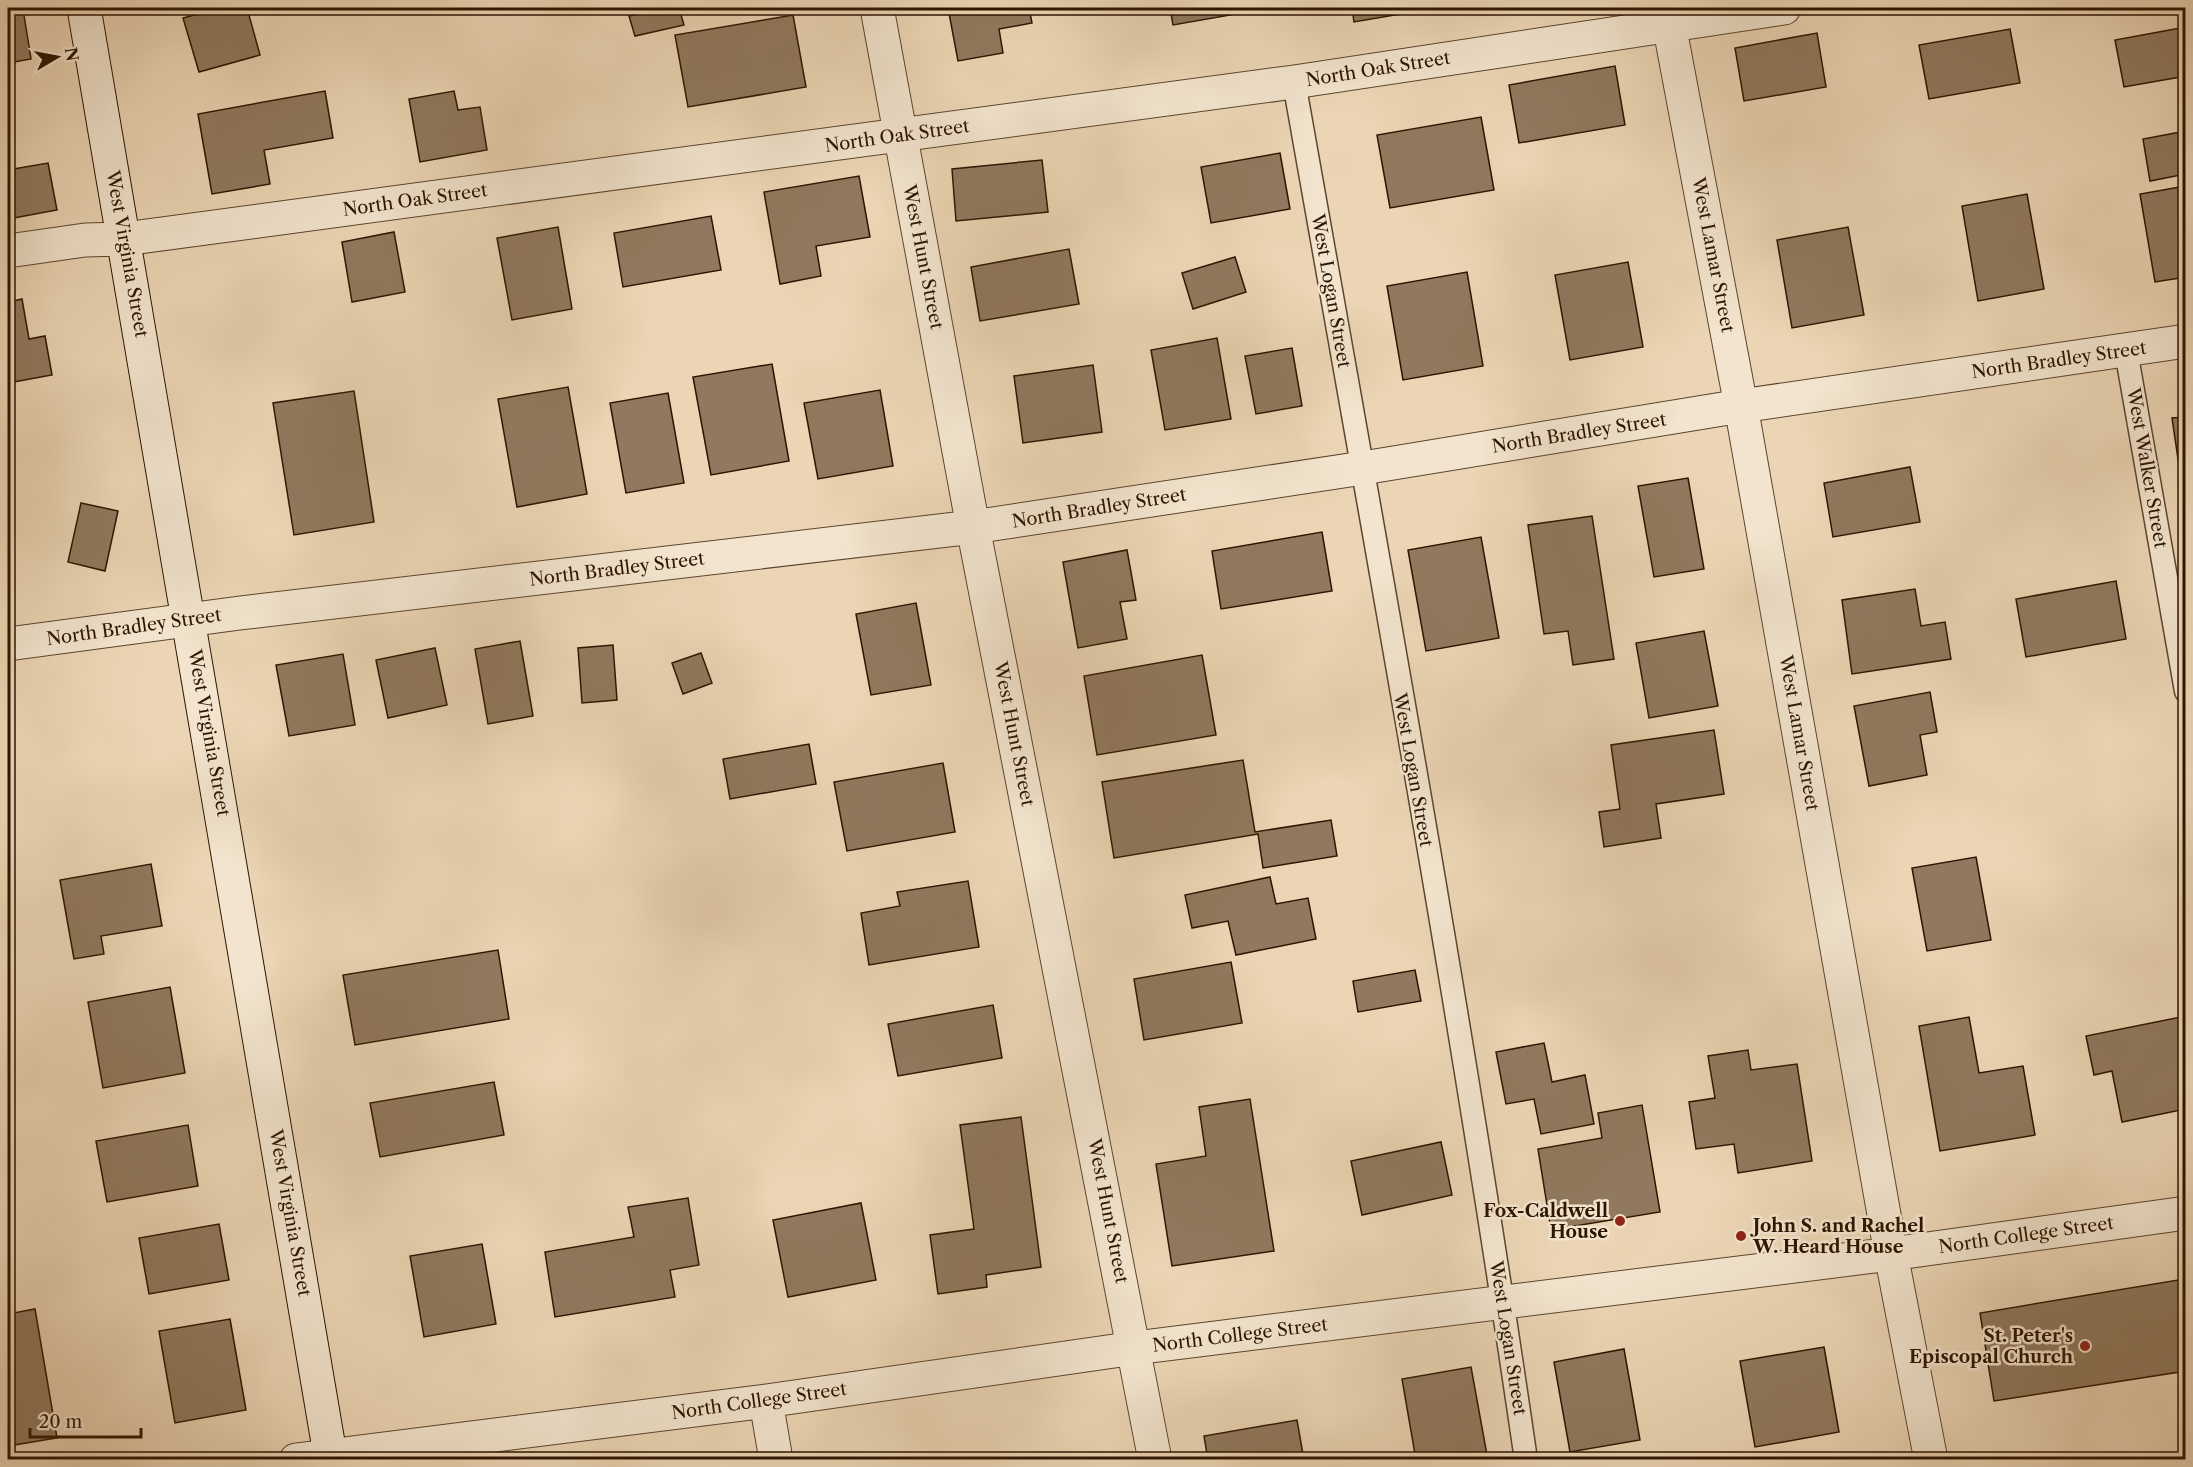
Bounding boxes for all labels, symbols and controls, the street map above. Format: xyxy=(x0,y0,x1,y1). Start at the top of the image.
north arrow xyxy=(27,27,87,87)
text: N xyxy=(61,46,83,63)
street label: North Oak Street xyxy=(1304,47,1452,91)
street label: North Oak Street xyxy=(823,115,971,157)
street label: West Virginia Street xyxy=(101,168,153,340)
street label: West Lamar Street xyxy=(1687,175,1739,335)
street label: North Oak Street xyxy=(341,179,489,221)
street label: West Hunt Street xyxy=(898,182,948,332)
street label: West Logan Street xyxy=(1306,211,1355,370)
street label: North Bradley Street xyxy=(1970,337,2148,383)
street label: West Walker Street xyxy=(2122,385,2172,550)
street label: North Bradley Street xyxy=(1490,408,1668,458)
street label: North Bradley Street xyxy=(1010,483,1188,533)
street label: North Bradley Street xyxy=(528,547,706,591)
street label: North Bradley Street xyxy=(45,604,223,650)
street label: West Virginia Street xyxy=(183,647,235,819)
street label: West Lamar Street xyxy=(1774,652,1824,813)
street label: West Hunt Street xyxy=(989,659,1039,809)
street label: West Logan Street xyxy=(1388,690,1437,849)
street label: West Virginia Street xyxy=(264,1127,316,1299)
street label: West Hunt Street xyxy=(1083,1136,1133,1286)
place label: Fox-Caldwell House xyxy=(1483,1200,1608,1243)
street label: North College Street xyxy=(1937,1212,2116,1258)
marker: Fox-Caldwell House xyxy=(1613,1214,1627,1228)
place label: John S. and Rachel W. Heard House xyxy=(1750,1215,1924,1258)
marker: John S. and Rachel W. Heard House xyxy=(1734,1229,1748,1243)
street label: West Logan Street xyxy=(1485,1258,1531,1417)
street label: North College Street xyxy=(1151,1313,1330,1357)
place label: St. Peter's Episcopal Church xyxy=(1909,1325,2074,1368)
marker: St. Peter's Episcopal Church xyxy=(2078,1339,2092,1353)
street label: North College Street xyxy=(670,1378,849,1424)
scale bar xyxy=(30,1401,141,1439)
text: 20 m xyxy=(39,1411,83,1433)

